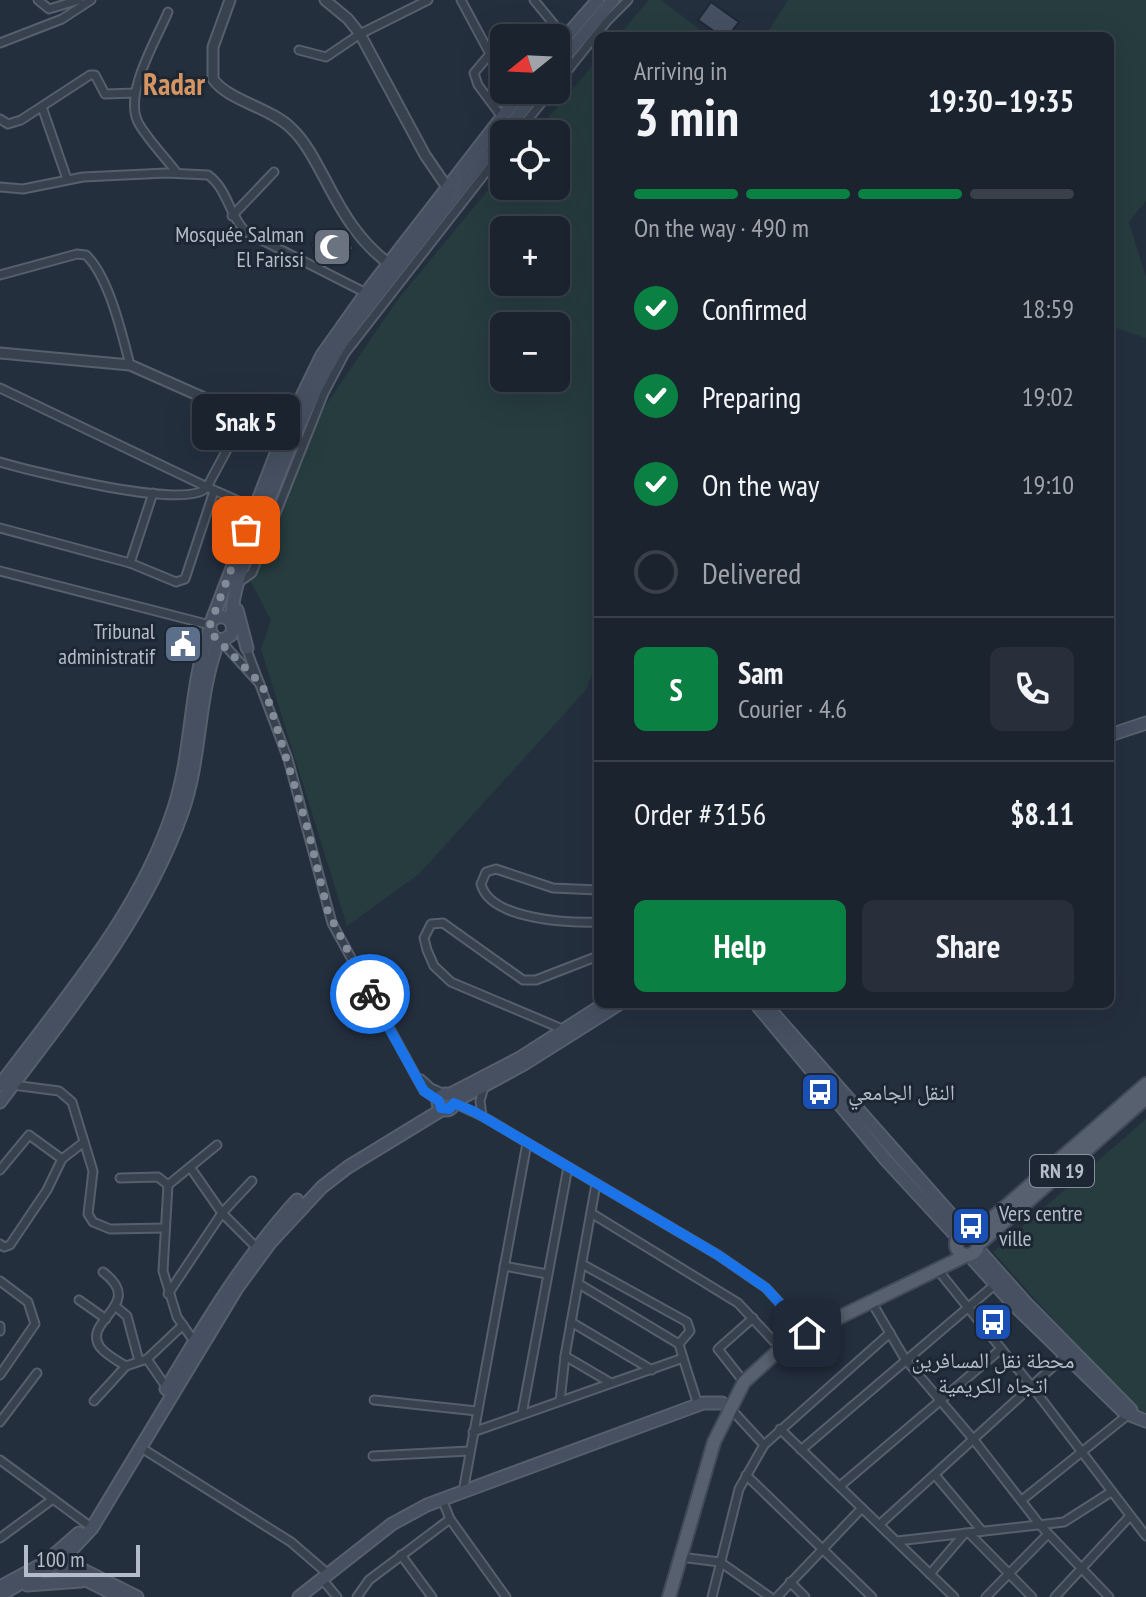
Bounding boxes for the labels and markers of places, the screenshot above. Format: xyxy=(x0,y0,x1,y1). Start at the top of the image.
place label: Mosquée Salman El Farissi xyxy=(175,220,304,273)
mosque icon: Mosquée Salman El Farissi xyxy=(311,226,353,268)
callout: Snak 5 xyxy=(192,394,300,450)
pin xyxy=(212,496,280,564)
place label: Tribunal administratif xyxy=(58,617,156,670)
public building icon: Tribunal administratif xyxy=(162,623,204,665)
bus stop icon: النقل الجامعي xyxy=(799,1071,841,1113)
place label: النقل الجامعي xyxy=(848,1078,955,1110)
place label: Vers centre ville xyxy=(998,1199,1083,1252)
bus stop icon: Vers centre ville xyxy=(950,1205,992,1247)
pin xyxy=(773,1299,841,1367)
bus stop icon: محطة نقل المسافرين اتجاه الكريمية xyxy=(972,1301,1014,1343)
place label: محطة نقل المسافرين اتجاه الكريمية xyxy=(911,1346,1075,1399)

